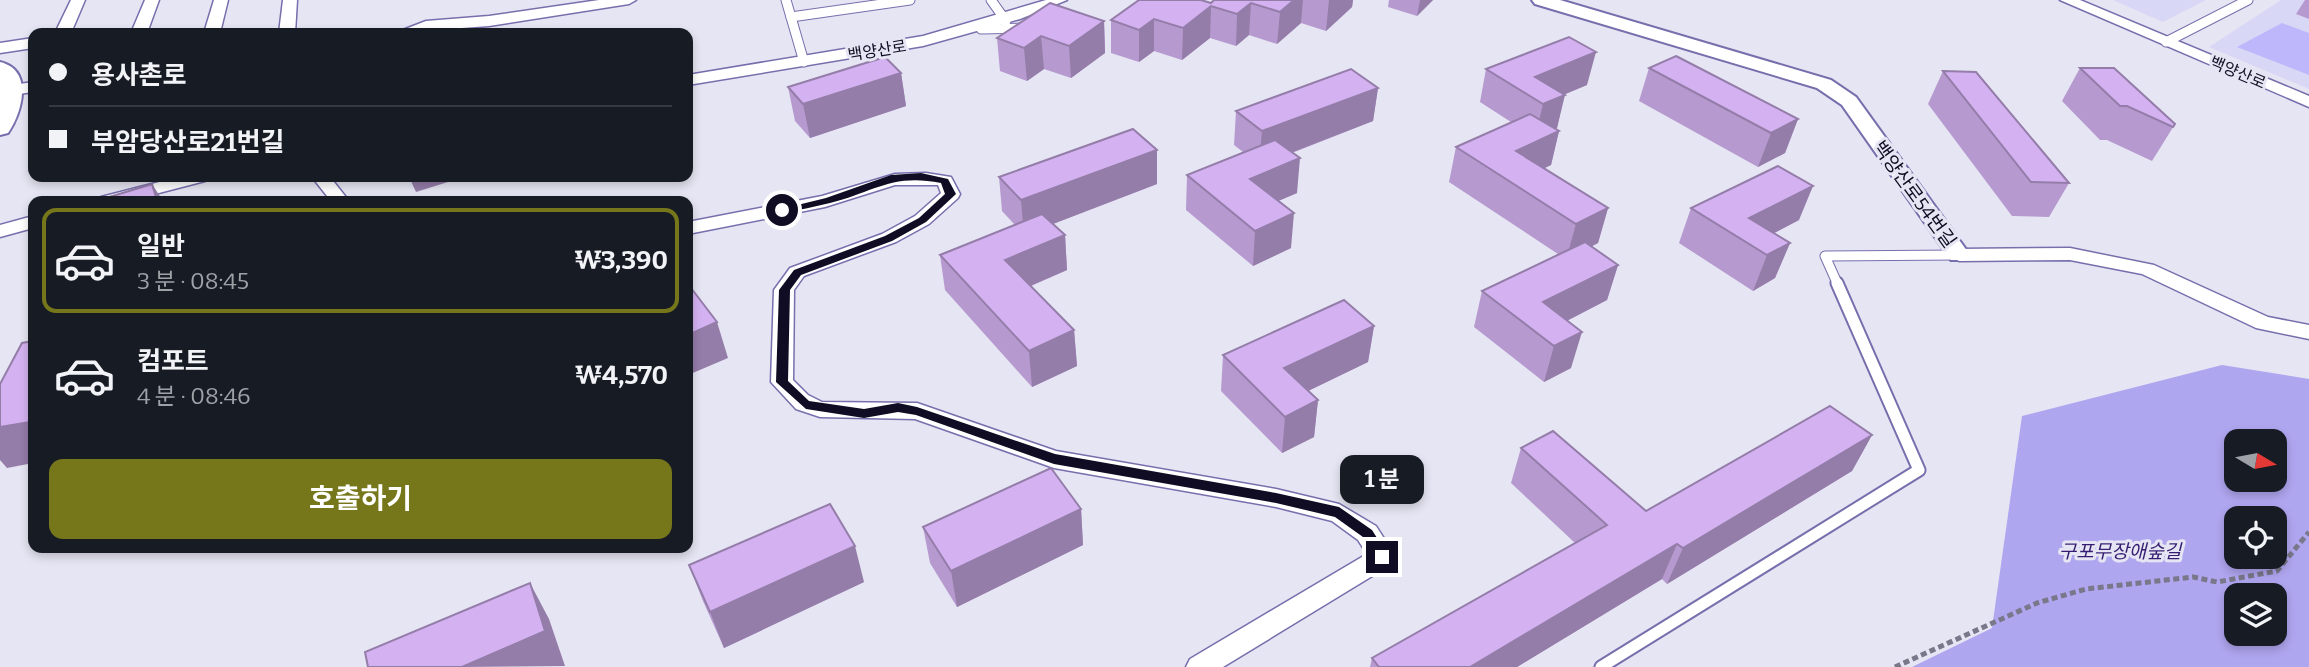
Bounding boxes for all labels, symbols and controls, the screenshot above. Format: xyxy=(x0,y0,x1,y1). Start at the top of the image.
street label: 백양산로 xyxy=(847,36,908,64)
street label: 백양산로 xyxy=(2207,52,2269,93)
text: 용사촌로 xyxy=(91,60,187,91)
text: 부암당산로21번길 xyxy=(91,127,284,158)
street label: 백양산로54번길 xyxy=(1868,137,1961,252)
route start xyxy=(766,194,798,226)
icon: car xyxy=(53,229,116,292)
text: 일반 xyxy=(137,231,185,262)
text: ₩3,390 xyxy=(574,245,668,276)
text: 3 분 · 08:45 xyxy=(137,267,249,295)
icon: car xyxy=(53,344,116,407)
text: 컴포트 xyxy=(137,346,209,377)
text: ₩4,570 xyxy=(575,360,668,391)
text: 4 분 · 08:46 xyxy=(137,382,251,410)
north arrow xyxy=(2224,429,2287,492)
map controls xyxy=(2224,429,2287,646)
callout: 1 분 xyxy=(1340,456,1424,504)
button: 호출하기 xyxy=(49,459,672,539)
text: 1 분 xyxy=(1364,465,1400,493)
button: locate xyxy=(2224,506,2287,569)
park label: 구포무장애숲길 xyxy=(2059,540,2183,563)
route end xyxy=(1366,541,1398,573)
button: layers xyxy=(2224,583,2287,646)

